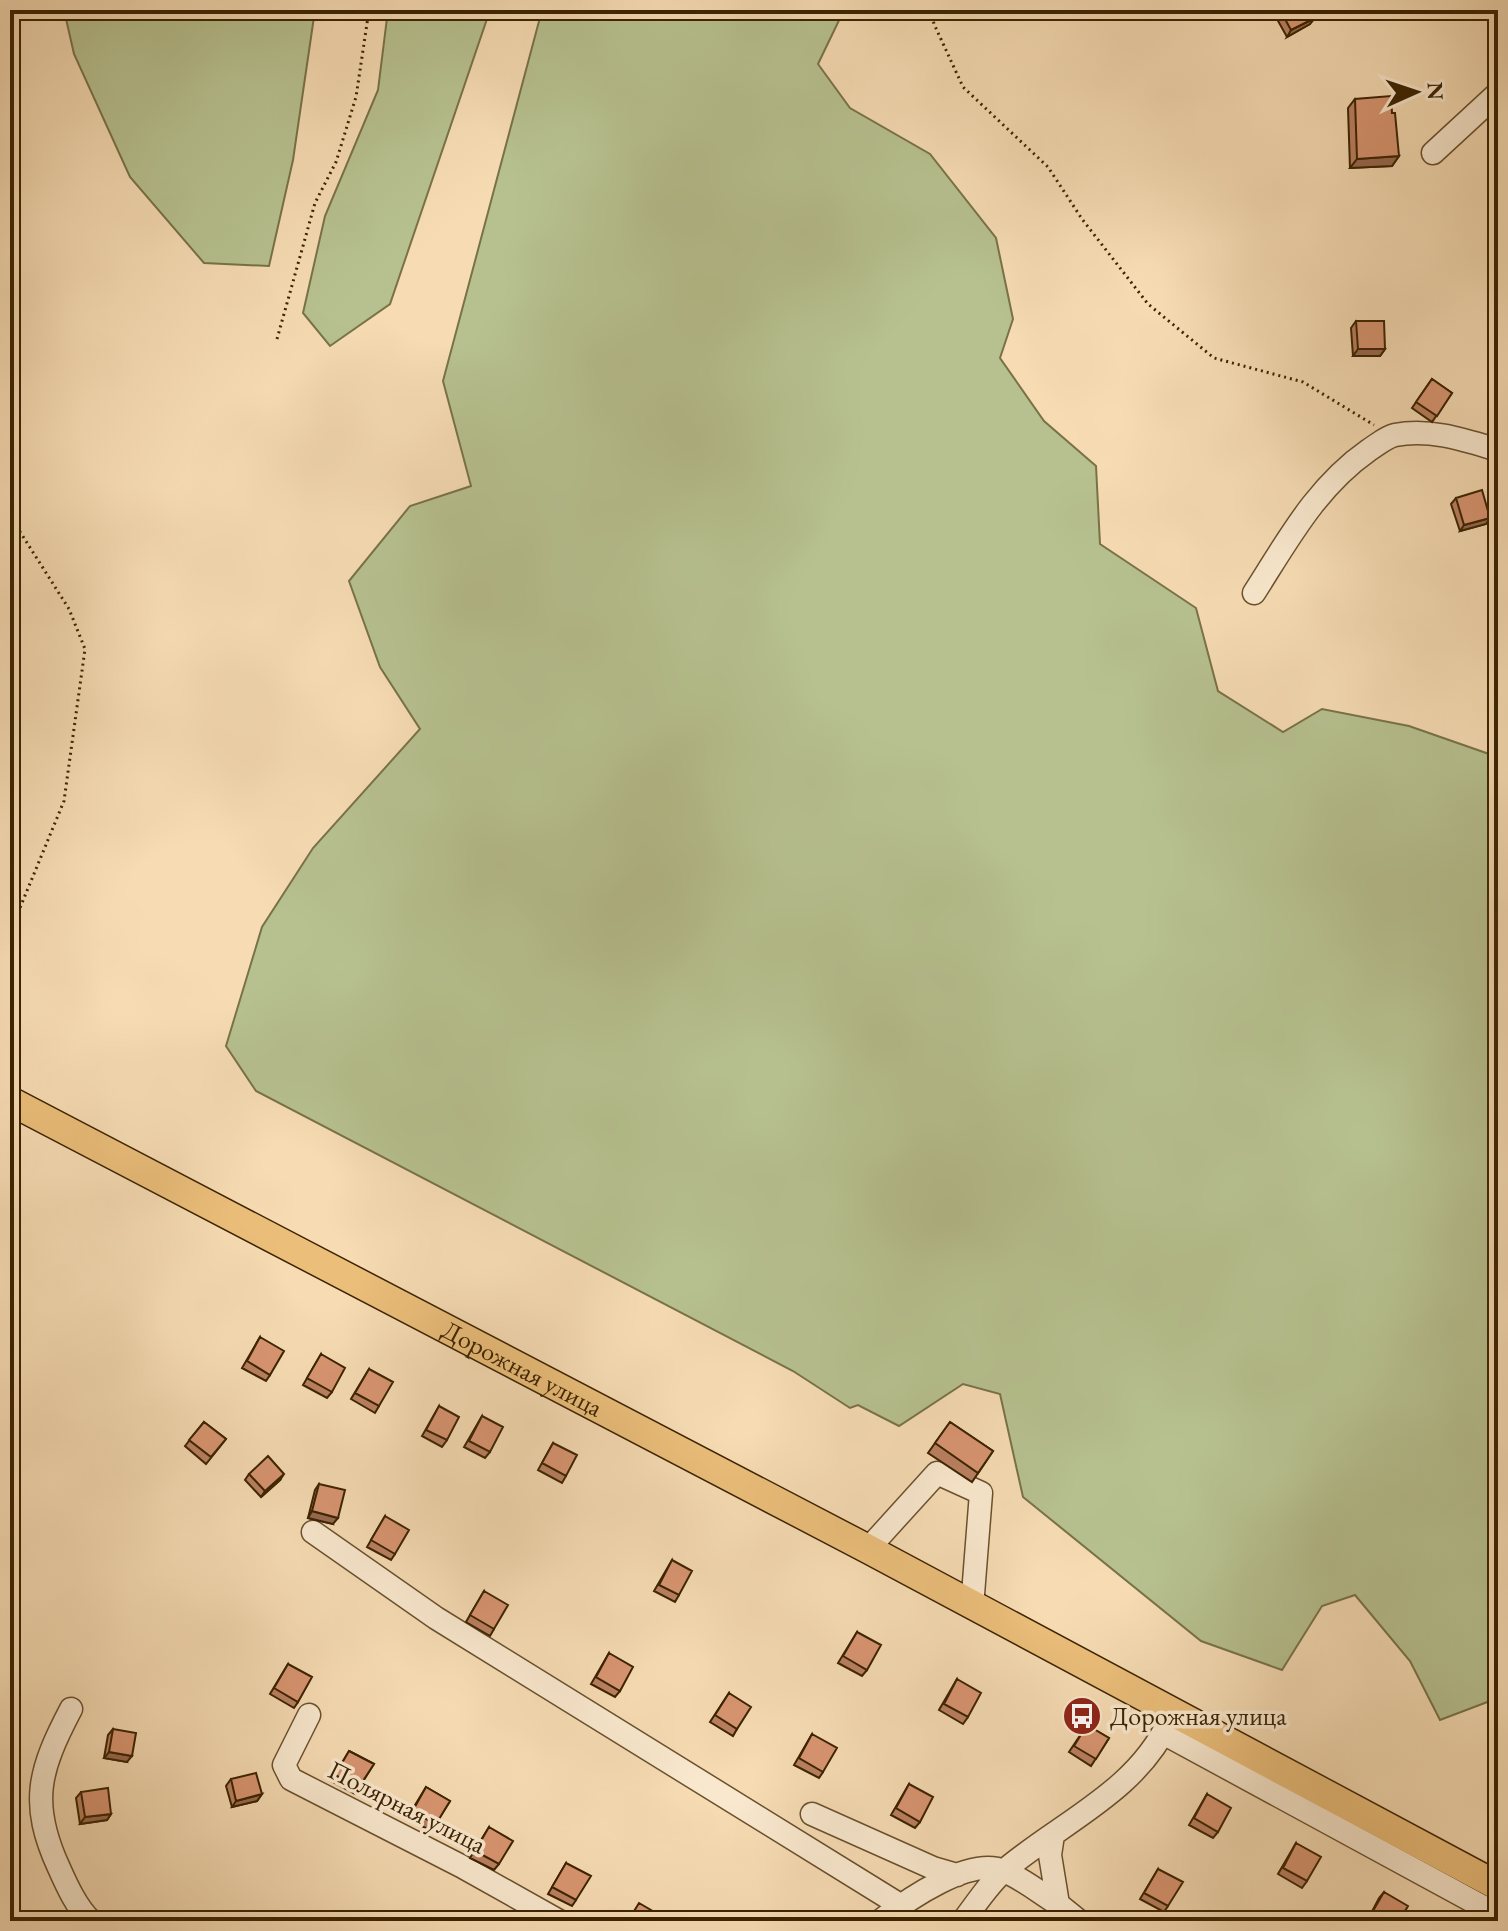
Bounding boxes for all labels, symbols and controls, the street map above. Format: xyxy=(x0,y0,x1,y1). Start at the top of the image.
north arrow xyxy=(1376,52,1456,132)
text: N xyxy=(1421,81,1450,101)
street label: Дорожная улица xyxy=(436,1313,609,1425)
bus stop icon: Дорожная улица xyxy=(1061,1695,1103,1737)
place label: Дорожная улица xyxy=(1110,1699,1287,1733)
street label: Полярная улица xyxy=(322,1753,492,1862)

